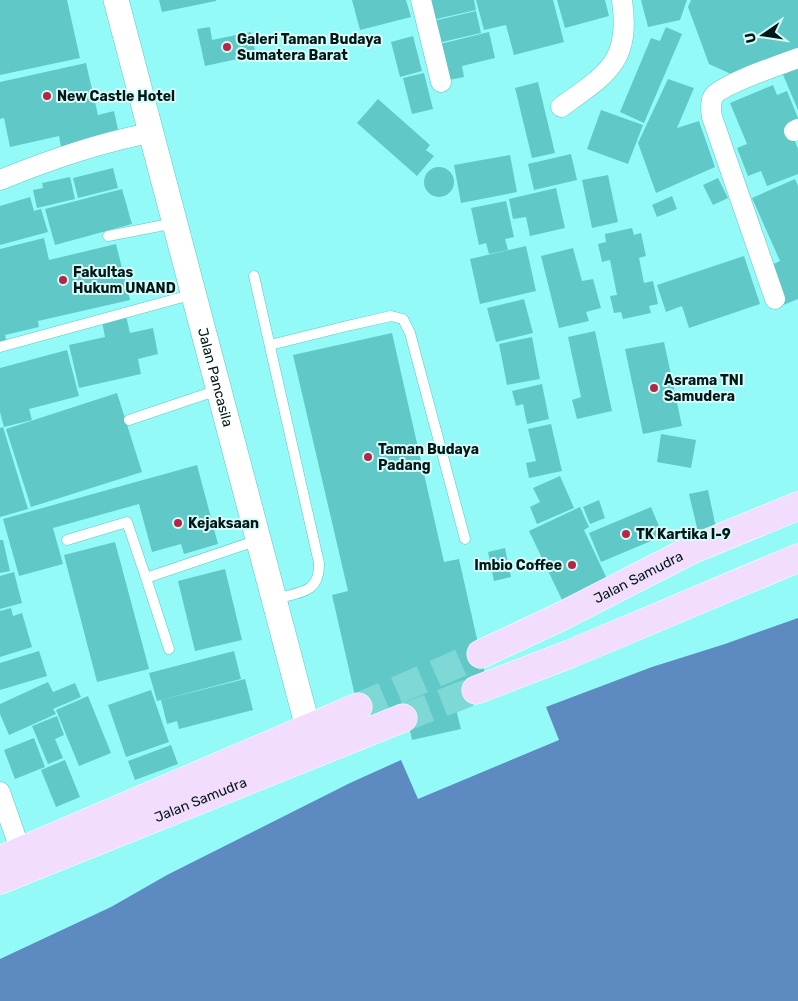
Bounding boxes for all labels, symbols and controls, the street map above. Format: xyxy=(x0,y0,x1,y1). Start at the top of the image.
north arrow xyxy=(738,10,788,60)
place label: Galeri Taman Budaya Sumatera Barat xyxy=(237,31,382,64)
text: U xyxy=(741,31,760,45)
marker: Galeri Taman Budaya Sumatera Barat xyxy=(221,41,233,53)
place label: New Castle Hotel xyxy=(57,88,175,105)
marker: New Castle Hotel xyxy=(41,90,53,102)
place label: Fakultas Hukum UNAND xyxy=(73,264,176,297)
marker: Fakultas Hukum UNAND xyxy=(57,274,69,286)
street label: Jalan Pancasila xyxy=(194,326,236,429)
place label: Asrama TNI Samudera xyxy=(664,372,743,405)
marker: Asrama TNI Samudera xyxy=(648,382,660,394)
place label: Taman Budaya Padang xyxy=(378,441,479,474)
marker: Taman Budaya Padang xyxy=(362,451,374,463)
place label: Kejaksaan xyxy=(188,515,259,532)
marker: Kejaksaan xyxy=(172,517,184,529)
place label: TK Kartika I-9 xyxy=(636,526,731,543)
marker: TK Kartika I-9 xyxy=(620,528,632,540)
street label: Jalan Samudra xyxy=(591,548,686,607)
place label: Imbio Coffee xyxy=(474,557,562,574)
marker: Imbio Coffee xyxy=(566,559,578,571)
street label: Jalan Samudra xyxy=(152,774,249,826)

